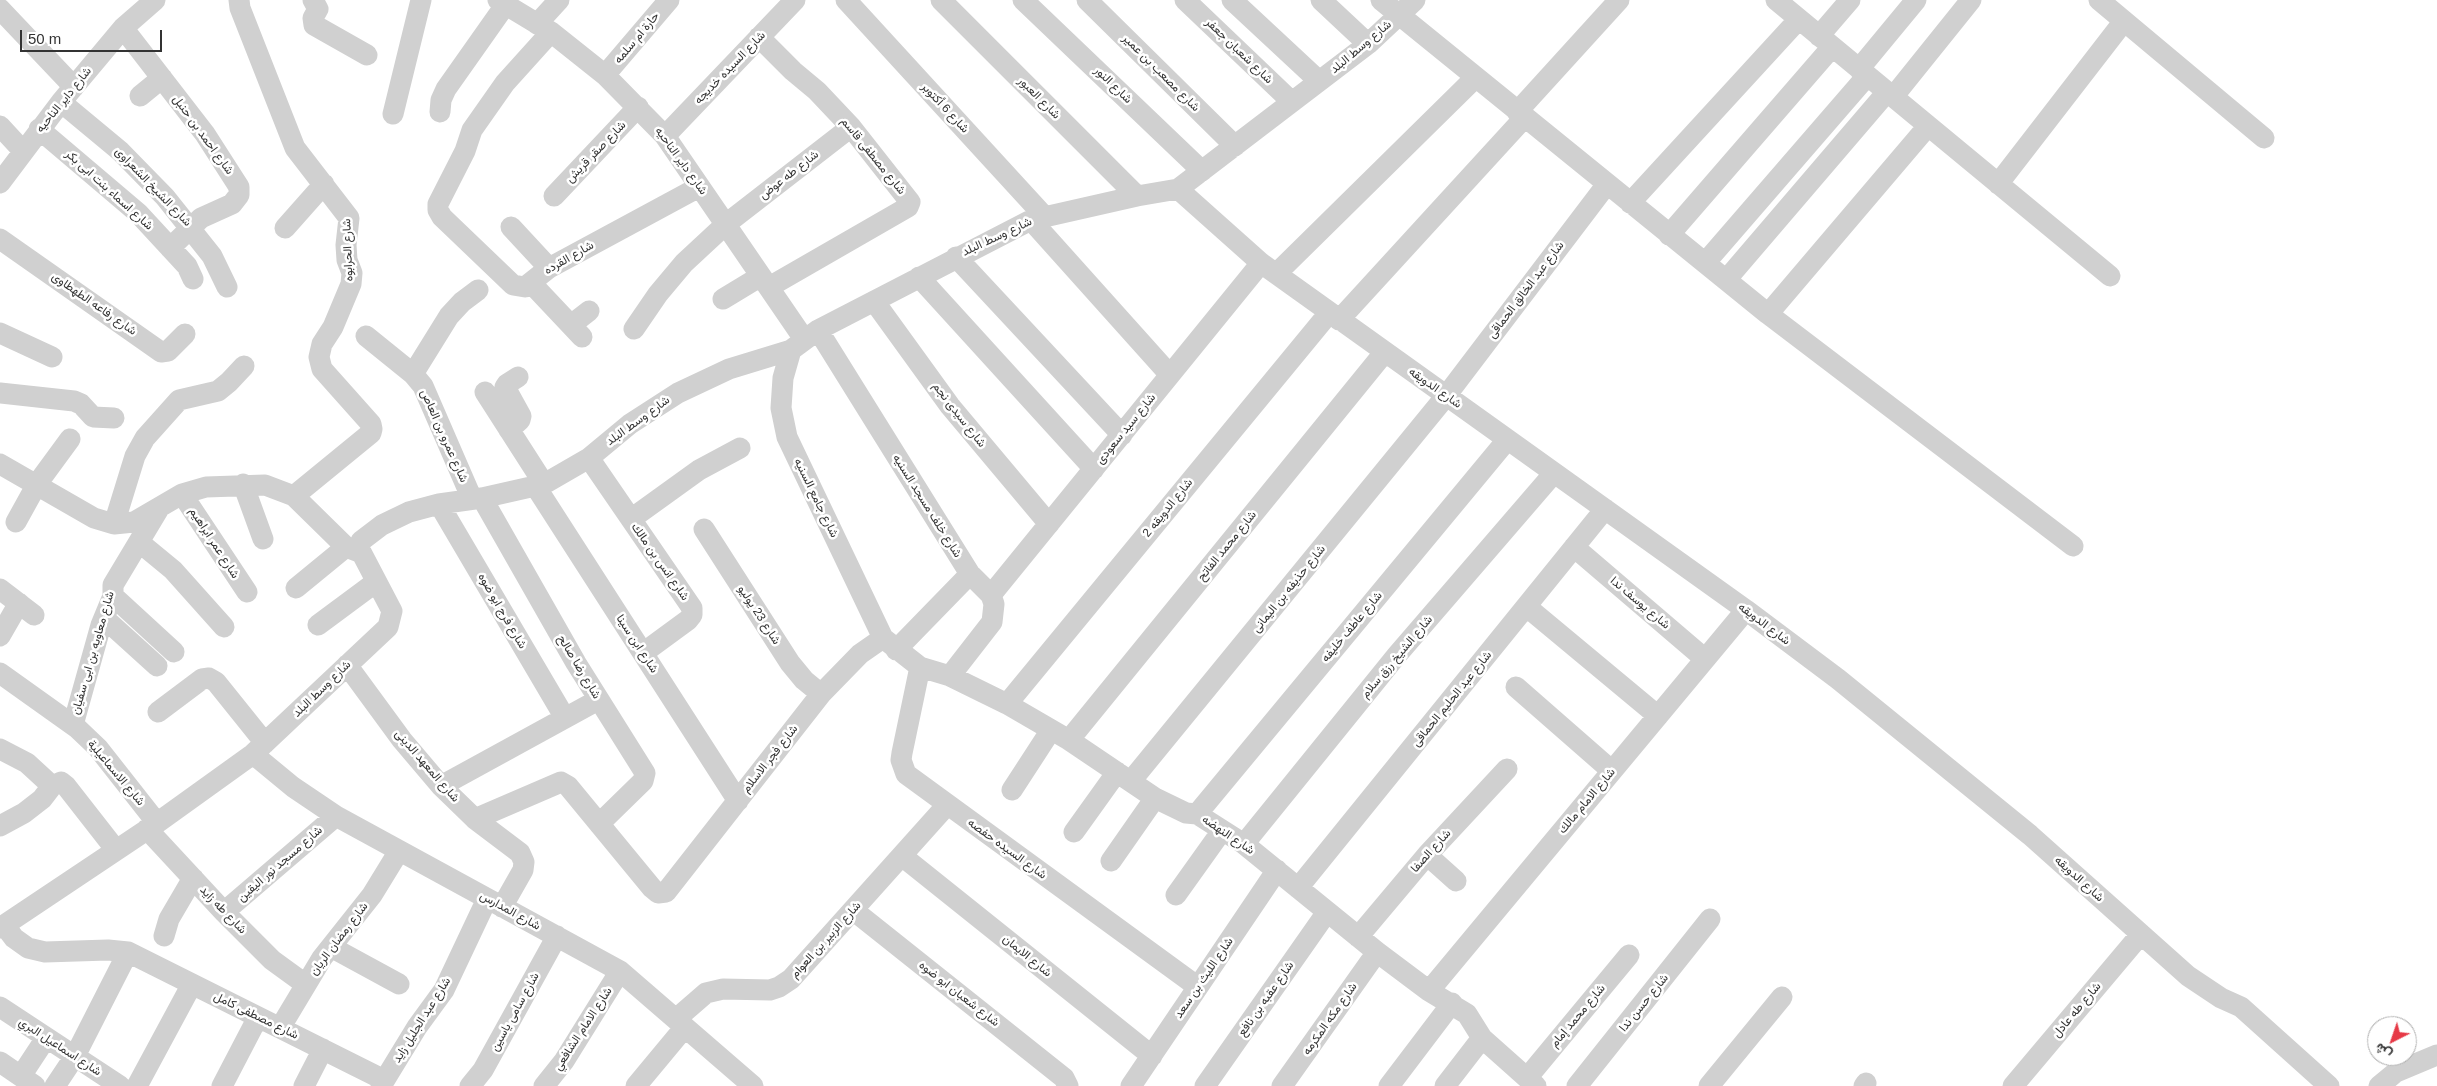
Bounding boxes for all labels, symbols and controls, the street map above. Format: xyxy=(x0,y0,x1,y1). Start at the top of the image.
street label: حارة ام سلمه xyxy=(611,9,663,67)
street label: شارع شعبان جعفر xyxy=(1202,15,1276,87)
street label: شارع وسط البلد xyxy=(1328,17,1394,77)
scale bar xyxy=(22,20,165,52)
street label: شارع السيده خديجه xyxy=(691,28,769,108)
text: 50 m xyxy=(28,30,61,47)
street label: شارع مصعب بن عمير xyxy=(1119,31,1203,115)
street label: شارع النور xyxy=(1091,63,1135,107)
street label: شارع داير الناحيه xyxy=(33,64,95,136)
street label: شارع العبور xyxy=(1015,74,1063,122)
street label: شارع 6 أكتوبر xyxy=(918,80,972,136)
street label: شارع احمد بن حنبل xyxy=(169,92,237,178)
street label: شارع مصطفى قاسم xyxy=(837,115,909,197)
street label: شارع صقر قريش xyxy=(563,118,629,186)
street label: شارع داير الناحيه xyxy=(652,124,710,198)
street label: شارع الشيخ الشعراوى xyxy=(112,145,194,229)
street label: شارع اسماء بنت ابى بكر xyxy=(62,147,156,233)
street label: شارع طه عوض xyxy=(756,147,822,203)
street label: شارع وسط البلد xyxy=(960,215,1034,259)
street label: شارع الحرابوه xyxy=(340,218,356,282)
street label: شارع القرده xyxy=(542,238,596,278)
street label: شارع عبد الخالق الحماقى xyxy=(1485,239,1567,341)
street label: شارع رفاعه الطهطاوى xyxy=(49,269,139,339)
street label: شارع الدويقه xyxy=(1406,365,1464,411)
street label: شارع سيدى نجم xyxy=(929,380,989,450)
street label: شارع عمرو بن العاص xyxy=(417,387,471,485)
street label: شارع سيد سعودى xyxy=(1093,391,1159,467)
street label: شارع وسط البلد xyxy=(603,393,673,449)
street label: شارع خلف مسجد السنيه xyxy=(889,452,965,560)
street label: شارع جامع السنيه xyxy=(791,456,841,540)
street label: شارع الدويقه 2 xyxy=(1140,476,1196,540)
street label: شارع عمر ابراهيم xyxy=(186,505,242,581)
street label: شارع محمد الفاتح xyxy=(1194,508,1260,584)
street label: شارع انس بن مالك xyxy=(628,520,692,604)
street label: شارع حذيفه بن اليمانى xyxy=(1249,542,1329,636)
street label: شارع فرج ابو ضوه xyxy=(475,571,529,651)
street label: شارع يوسف ندا xyxy=(1607,574,1673,632)
street label: شارع 23 يوليو xyxy=(735,583,783,647)
street label: شارع عاطف خليفه xyxy=(1318,589,1386,665)
street label: شارع معاويه بن ابى سفيان xyxy=(68,590,118,716)
street label: شارع الدويقه xyxy=(1735,600,1793,648)
street label: شارع ابن سينا xyxy=(613,612,661,676)
street label: شارع الشيخ رزق سلام xyxy=(1358,613,1436,701)
street label: شارع رضا صالح xyxy=(554,632,604,702)
street label: شارع عبد الحليم الحماقى xyxy=(1409,648,1495,750)
street label: شارع وسط البلد xyxy=(290,658,354,720)
street label: شارع فجر الاسلام xyxy=(739,722,801,796)
street label: شارع المعهد الدينى xyxy=(392,727,462,805)
street label: شارع الاسماعيلية xyxy=(84,737,148,809)
street label: شارع الامام مالك xyxy=(1555,765,1619,837)
street label: شارع النهضه xyxy=(1199,812,1257,858)
street label: شارع السيده حفصه xyxy=(965,816,1049,882)
street label: شارع مسجد نور اليقين xyxy=(234,823,326,905)
street label: شارع الصفا xyxy=(1408,826,1454,876)
street label: شارع الدويقه xyxy=(2051,853,2107,905)
street label: شارع طه زايد xyxy=(197,883,249,937)
street label: شارع المدارس xyxy=(477,888,543,934)
street label: شارع الزبير بن العوام xyxy=(788,899,864,981)
street label: شارع رمضان الريان xyxy=(307,900,371,978)
street label: شارع الايمان xyxy=(1000,932,1054,980)
street label: شارع الليث بن سعد xyxy=(1172,935,1236,1021)
street label: شارع شعبان ابو ضوه xyxy=(916,958,1002,1030)
street label: شارع عقبه بن نافع xyxy=(1235,959,1297,1039)
street label: شارع سامى ياسين xyxy=(487,970,543,1054)
street label: شارع حسن ندا xyxy=(1616,971,1672,1035)
street label: شارع عبد الجليل زايد xyxy=(390,975,454,1065)
street label: شارع طه عادل xyxy=(2050,979,2104,1041)
street label: شارع مكه المكرمه xyxy=(1300,980,1360,1058)
street label: شارع محمد إمام xyxy=(1547,981,1609,1051)
street label: شارع الامام الشافعي xyxy=(551,985,615,1073)
street label: شارع مصطفى كامل xyxy=(211,989,301,1043)
street label: شارع اسماعيل البري xyxy=(16,1015,104,1079)
north arrow xyxy=(2367,1016,2417,1066)
text: ش xyxy=(2371,1040,2394,1063)

